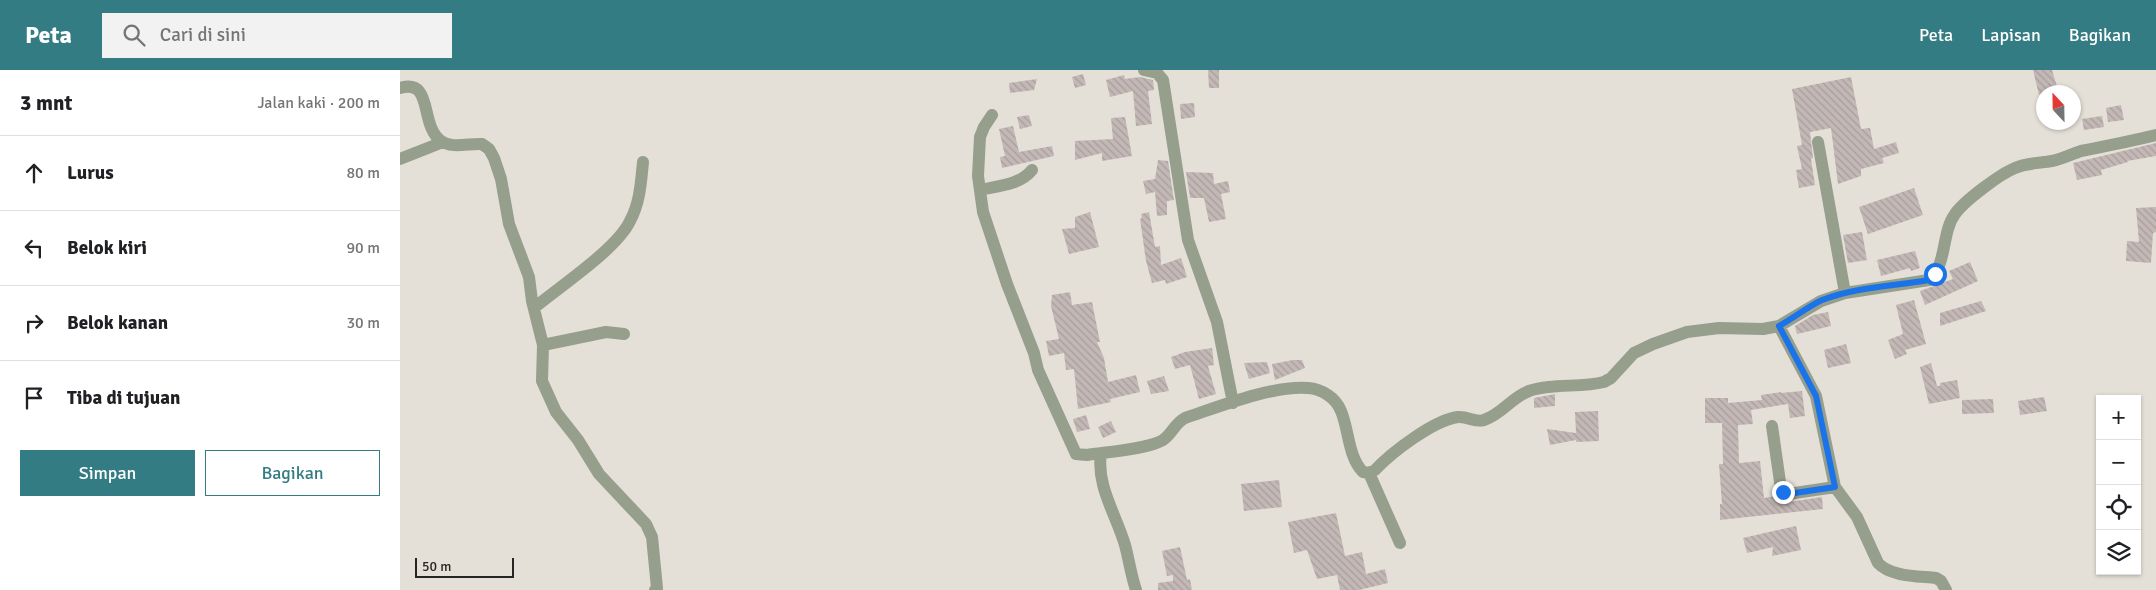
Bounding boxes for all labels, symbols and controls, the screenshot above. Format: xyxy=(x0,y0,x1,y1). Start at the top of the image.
search box xyxy=(102,13,452,58)
text: Peta xyxy=(25,20,72,50)
icon: search xyxy=(120,21,148,49)
text: Cari di sini xyxy=(160,23,246,47)
text: Peta xyxy=(1919,24,1953,46)
text: Lapisan xyxy=(1981,24,2041,46)
text: Bagikan xyxy=(2069,24,2131,46)
north arrow xyxy=(2036,85,2081,130)
text: 3 mnt xyxy=(20,90,72,116)
text: Jalan kaki · 200 m xyxy=(258,93,380,113)
icon: ahead xyxy=(20,159,48,187)
text: Lurus xyxy=(67,161,114,185)
text: 80 m xyxy=(346,163,380,183)
icon: left xyxy=(20,234,48,262)
text: Belok kiri xyxy=(67,236,147,260)
text: 90 m xyxy=(346,238,380,258)
route start xyxy=(1924,263,1947,286)
icon: right xyxy=(20,309,48,337)
text: Belok kanan xyxy=(67,311,168,335)
text: 30 m xyxy=(346,313,380,333)
icon: arrive xyxy=(20,384,48,412)
text: Tiba di tujuan xyxy=(67,386,180,410)
map controls xyxy=(2096,395,2141,575)
button: + xyxy=(2096,395,2141,440)
button: − xyxy=(2096,440,2141,485)
button: Simpan xyxy=(20,450,195,496)
button: Bagikan xyxy=(205,450,380,496)
route end xyxy=(1772,481,1795,504)
button: locate xyxy=(2096,485,2141,530)
button: layers xyxy=(2096,530,2141,575)
scale bar xyxy=(415,555,514,578)
text: 50 m xyxy=(422,558,451,575)

